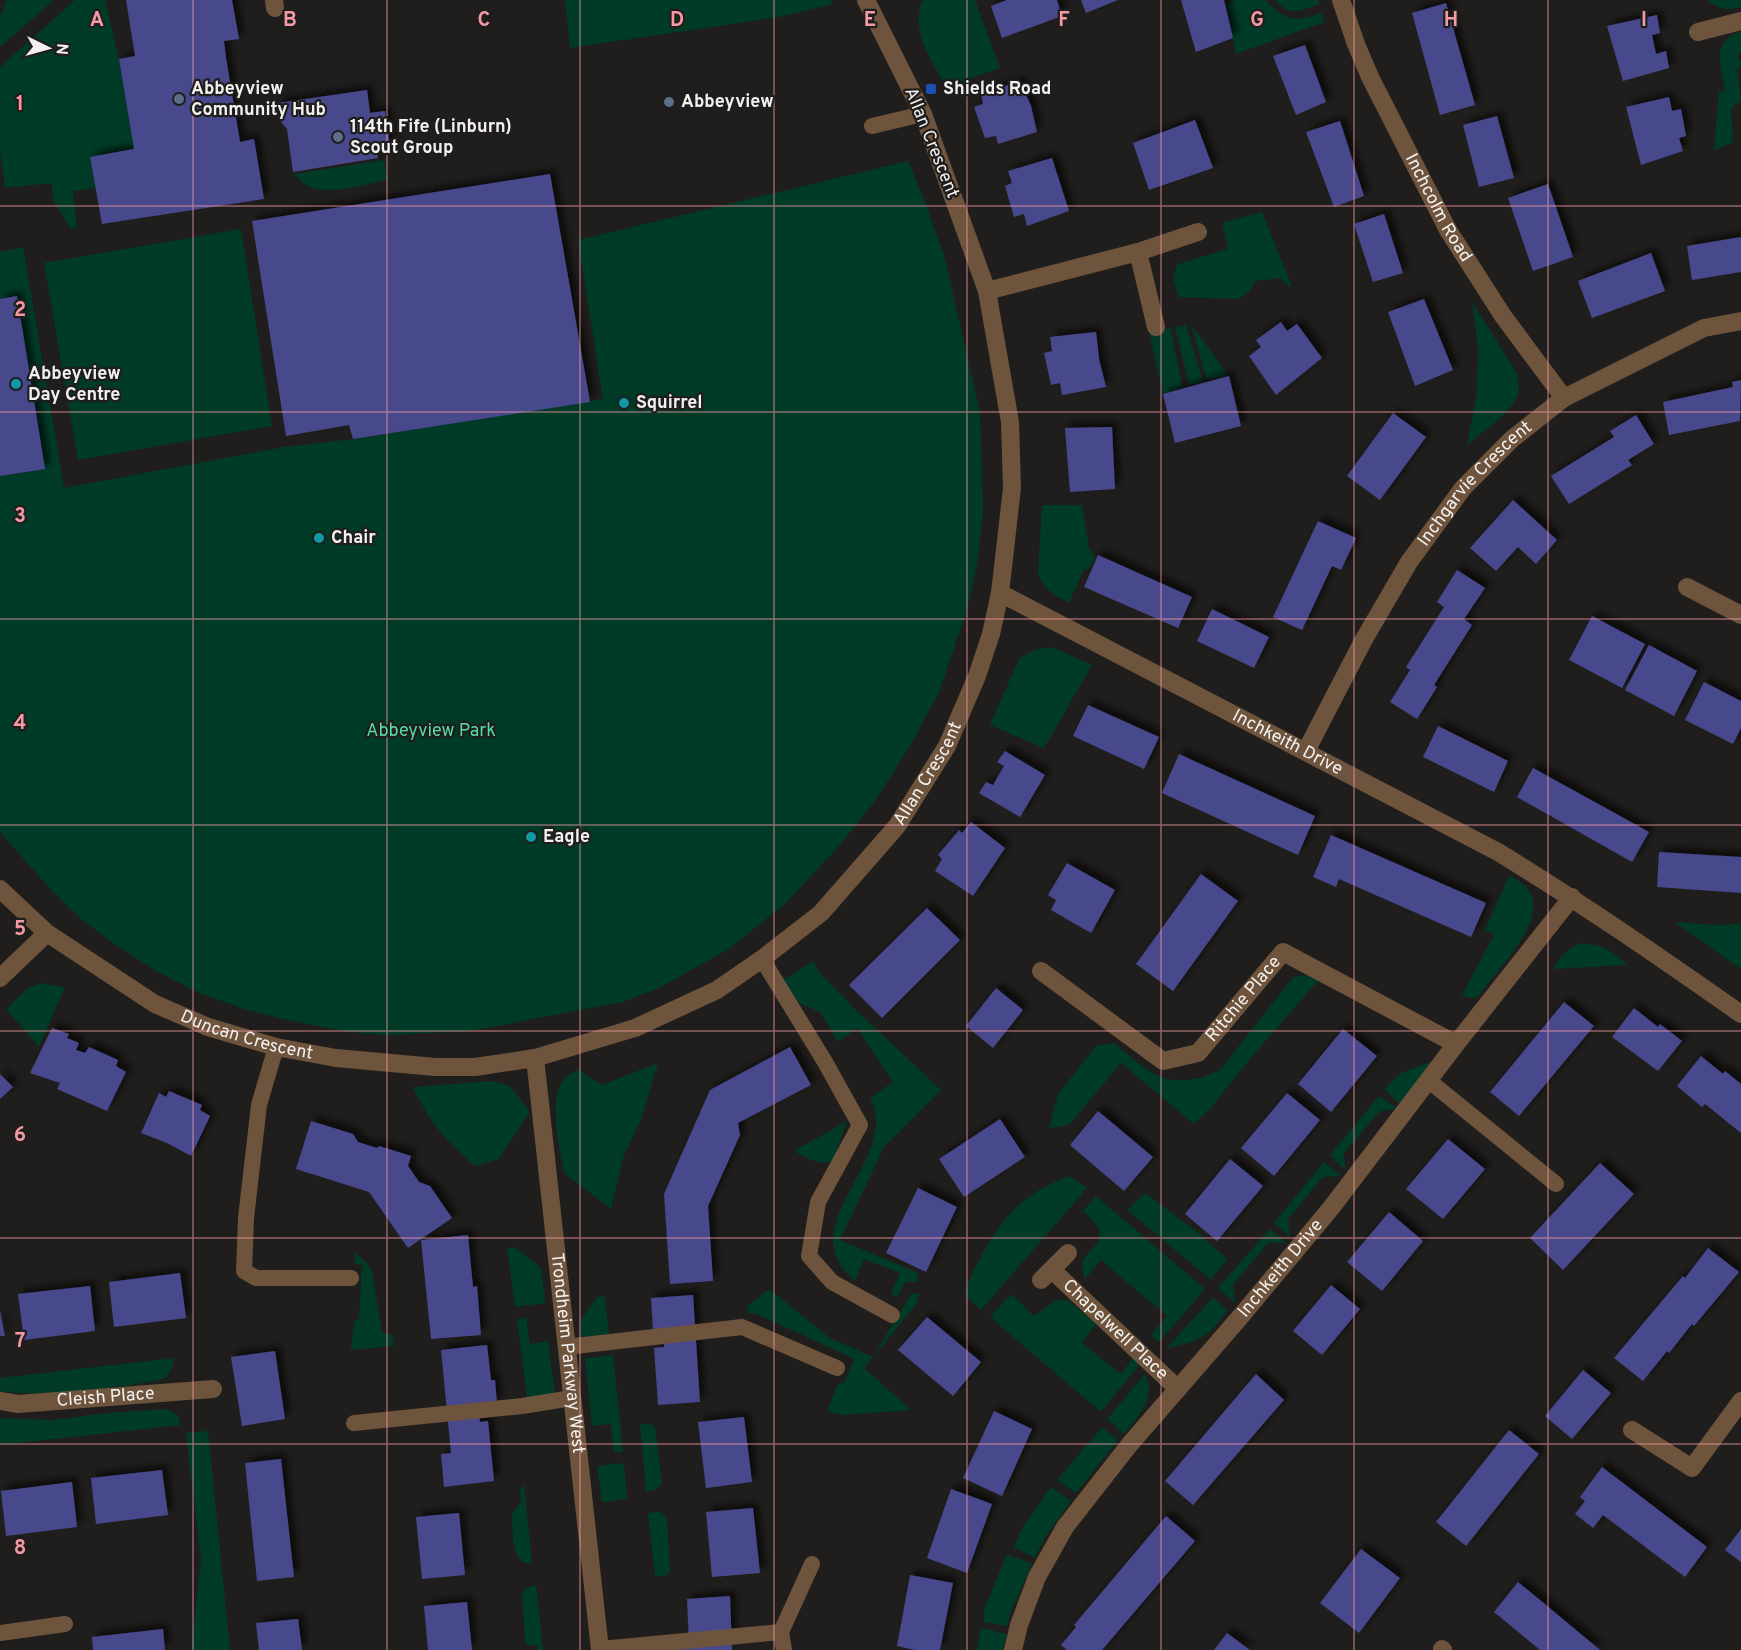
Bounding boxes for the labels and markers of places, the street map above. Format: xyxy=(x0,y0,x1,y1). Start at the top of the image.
place label: Abbeyview Community Hub xyxy=(191,78,326,122)
place label: Shields Road xyxy=(943,78,1051,101)
marker: Shields Road xyxy=(924,82,938,96)
place label: Abbeyview xyxy=(681,91,774,114)
marker: Abbeyview Community Hub xyxy=(172,92,186,106)
marker: Abbeyview xyxy=(662,95,676,109)
place label: 114th Fife (Linburn) Scout Group xyxy=(350,116,512,160)
marker: 114th Fife (Linburn) Scout Group xyxy=(331,130,345,144)
place label: Abbeyview Day Centre xyxy=(28,363,121,407)
marker: Abbeyview Day Centre xyxy=(9,377,23,391)
place label: Squirrel xyxy=(636,392,702,415)
marker: Squirrel xyxy=(617,396,631,410)
place label: Chair xyxy=(331,527,376,550)
marker: Chair xyxy=(312,531,326,545)
place label: Eagle xyxy=(543,826,590,849)
marker: Eagle xyxy=(524,830,538,844)

